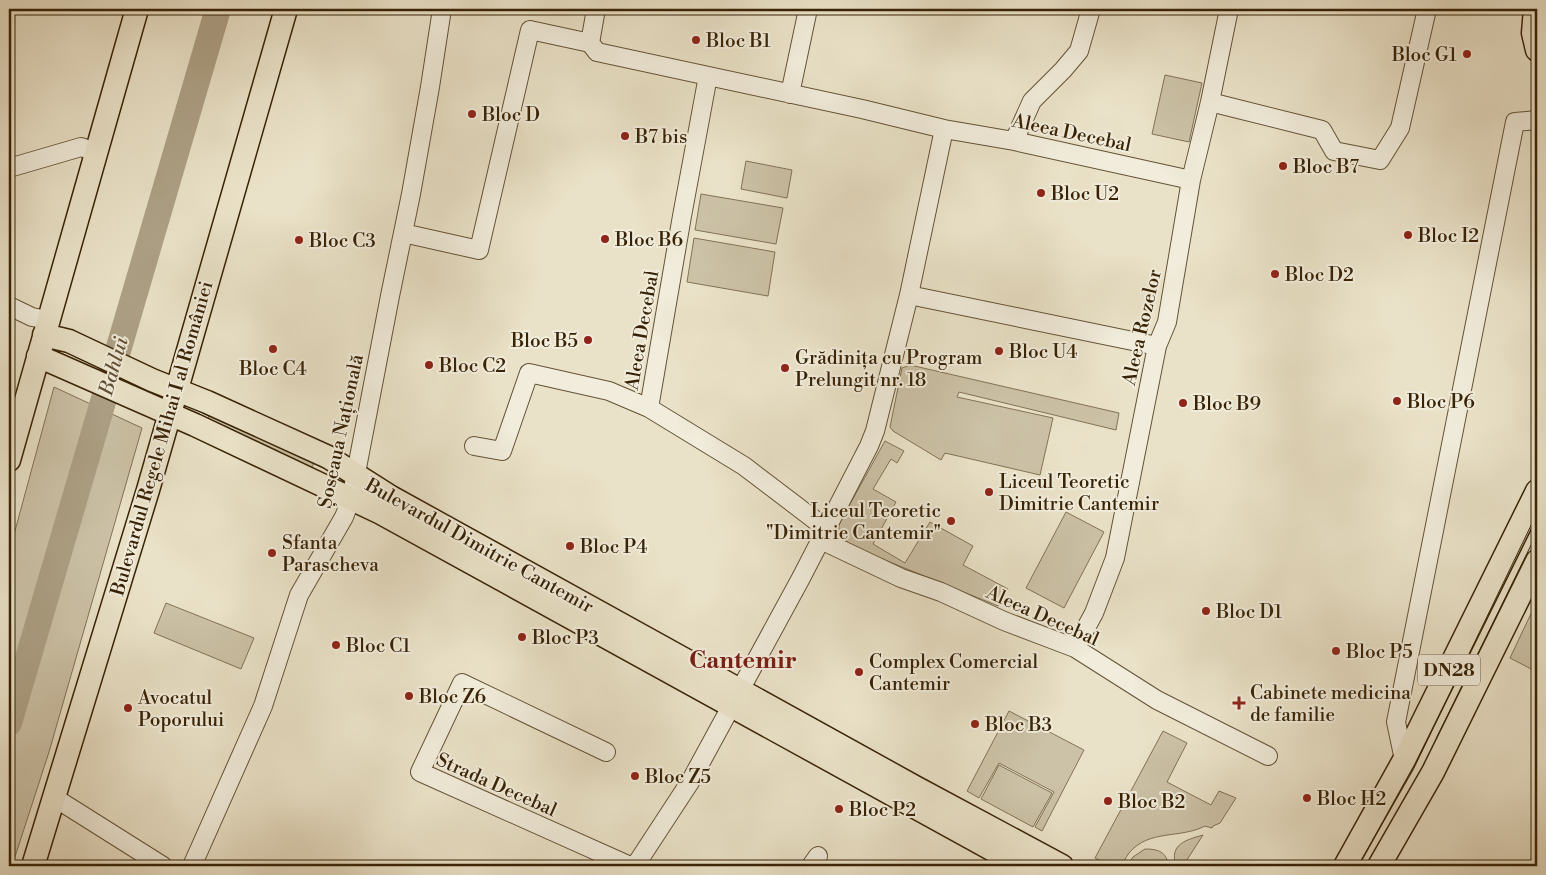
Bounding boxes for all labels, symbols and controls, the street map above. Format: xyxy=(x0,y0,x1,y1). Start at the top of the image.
place label: Bloc B1 xyxy=(705,29,771,53)
marker: Bloc B1 xyxy=(690,34,702,46)
place label: Bloc G1 xyxy=(1391,43,1457,67)
marker: Bloc G1 xyxy=(1461,48,1473,60)
place label: Bloc D xyxy=(481,103,540,127)
marker: Bloc D xyxy=(466,108,478,120)
street label: Aleea Decebal xyxy=(1009,108,1134,157)
place label: B7 bis xyxy=(634,125,687,149)
marker: B7 bis xyxy=(619,130,631,142)
place label: Bloc B7 xyxy=(1292,155,1360,179)
marker: Bloc B7 xyxy=(1277,160,1289,172)
place label: Bloc U2 xyxy=(1050,182,1119,206)
marker: Bloc U2 xyxy=(1035,187,1047,199)
place label: Bloc I2 xyxy=(1417,224,1479,248)
place label: Bloc B6 xyxy=(614,228,683,252)
place label: Bloc C3 xyxy=(308,229,376,253)
marker: Bloc I2 xyxy=(1402,229,1414,241)
marker: Bloc B6 xyxy=(599,233,611,245)
marker: Bloc C3 xyxy=(293,234,305,246)
place label: Bloc D2 xyxy=(1284,263,1354,287)
street label: Aleea Rozelor xyxy=(1117,267,1167,389)
street label: Aleea Decebal xyxy=(619,268,664,393)
marker: Bloc D2 xyxy=(1269,268,1281,280)
street label: Bulevardul Regele Mihai I al României xyxy=(105,278,218,599)
place label: Bloc B5 xyxy=(510,329,578,353)
water label: Bahlui xyxy=(94,334,135,400)
marker: Bloc B5 xyxy=(582,334,594,346)
place label: Bloc U4 xyxy=(1008,340,1077,364)
marker: Bloc C4 xyxy=(267,343,279,355)
marker: Bloc U4 xyxy=(993,345,1005,357)
place label: Grădinița cu Program Prelungit nr. 18 xyxy=(795,346,983,392)
street label: Șoseaua Națională xyxy=(313,352,369,510)
place label: Bloc C2 xyxy=(438,354,506,378)
place label: Bloc C4 xyxy=(238,357,307,381)
marker: Bloc C2 xyxy=(423,359,435,371)
marker: Grădinița cu Program Prelungit nr. 18 xyxy=(779,362,791,374)
place label: Bloc P6 xyxy=(1406,390,1475,414)
place label: Bloc B9 xyxy=(1192,392,1261,416)
marker: Bloc P6 xyxy=(1391,395,1403,407)
marker: Bloc B9 xyxy=(1177,397,1189,409)
place label: Liceul Teoretic Dimitrie Cantemir xyxy=(999,470,1159,516)
street label: Bulevardul Dimitrie Cantemir xyxy=(360,472,598,619)
marker: Liceul Teoretic Dimitrie Cantemir xyxy=(983,486,995,498)
place label: Liceul Teoretic "Dimitrie Cantemir" xyxy=(766,499,941,545)
marker: Liceul Teoretic "Dimitrie Cantemir" xyxy=(945,515,957,527)
place label: Sfanta Parascheva xyxy=(282,531,379,577)
place label: Bloc P4 xyxy=(579,535,647,559)
marker: Bloc P4 xyxy=(564,540,576,552)
marker: Sfanta Parascheva xyxy=(266,547,278,559)
street label: Aleea Decebal xyxy=(982,580,1103,652)
place label: Bloc D1 xyxy=(1215,600,1282,624)
marker: Bloc D1 xyxy=(1200,605,1212,617)
place label: Bloc P3 xyxy=(531,626,599,650)
marker: Bloc P3 xyxy=(516,631,528,643)
place label: Bloc C1 xyxy=(345,634,410,658)
marker: Bloc C1 xyxy=(330,639,342,651)
place label: Bloc P5 xyxy=(1345,640,1413,664)
marker: Bloc P5 xyxy=(1330,645,1342,657)
district label: Cantemir xyxy=(689,646,797,676)
place label: Complex Comercial Cantemir xyxy=(869,650,1038,696)
road number: DN28 xyxy=(1418,654,1480,686)
marker: Complex Comercial Cantemir xyxy=(853,666,865,678)
place label: Cabinete medicina de familie xyxy=(1250,681,1411,727)
place label: Bloc Z6 xyxy=(418,685,486,709)
place label: Avocatul Poporului xyxy=(137,686,224,732)
marker: Bloc Z6 xyxy=(403,690,415,702)
marker: Cabinete medicina de familie xyxy=(1232,696,1246,710)
marker: Avocatul Poporului xyxy=(122,702,134,714)
place label: Bloc B3 xyxy=(984,713,1052,737)
marker: Bloc B3 xyxy=(969,718,981,730)
street label: Strada Decebal xyxy=(433,748,561,822)
place label: Bloc Z5 xyxy=(644,765,711,789)
marker: Bloc Z5 xyxy=(629,770,641,782)
place label: Bloc H2 xyxy=(1316,787,1386,811)
place label: Bloc B2 xyxy=(1117,790,1185,814)
marker: Bloc H2 xyxy=(1301,792,1313,804)
marker: Bloc B2 xyxy=(1102,795,1114,807)
place label: Bloc P2 xyxy=(848,798,916,822)
marker: Bloc P2 xyxy=(833,803,845,815)

